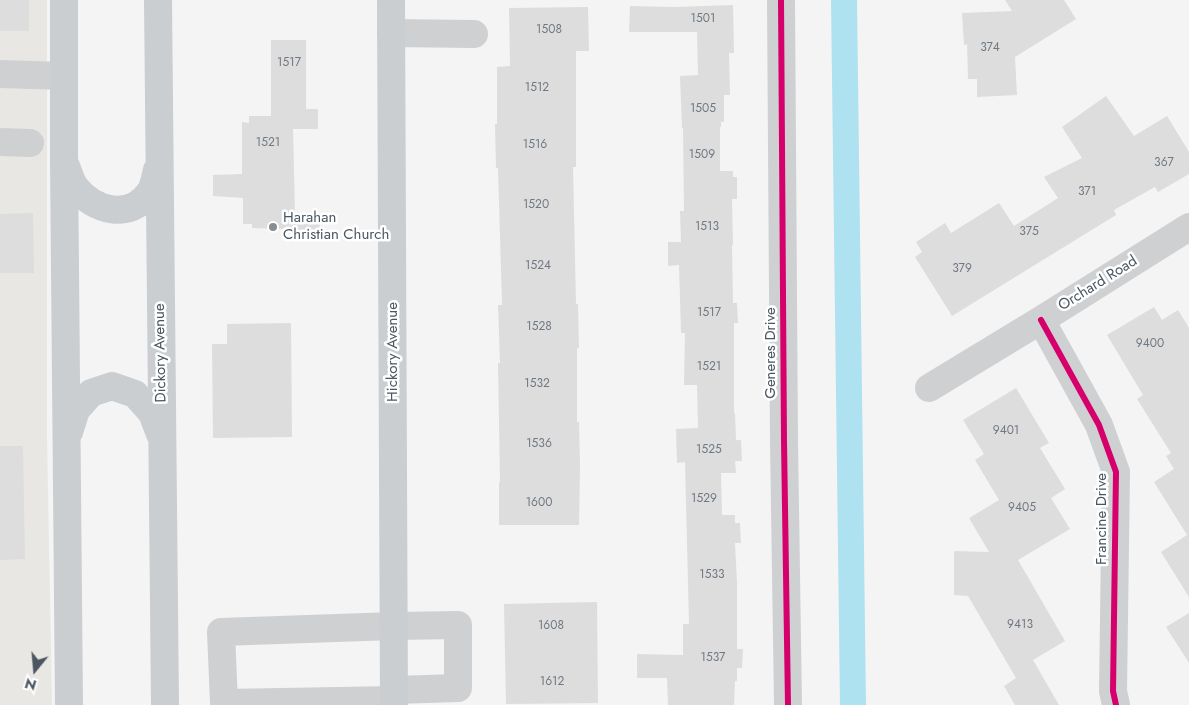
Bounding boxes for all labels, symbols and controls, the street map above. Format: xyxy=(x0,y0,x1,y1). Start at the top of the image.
house number: 1501 xyxy=(691,12,715,26)
house number: 1508 xyxy=(536,23,562,37)
house number: 374 xyxy=(980,41,1000,55)
house number: 1517 xyxy=(277,56,301,70)
house number: 1512 xyxy=(525,81,549,95)
house number: 1505 xyxy=(690,102,716,116)
house number: 1521 xyxy=(256,136,280,150)
house number: 1516 xyxy=(523,138,547,152)
house number: 1509 xyxy=(689,148,715,162)
house number: 367 xyxy=(1154,156,1174,170)
house number: 371 xyxy=(1078,185,1096,199)
house number: 1520 xyxy=(523,198,549,212)
place label: Harahan Christian Church xyxy=(283,209,389,244)
house number: 1513 xyxy=(695,220,719,234)
marker: Harahan Christian Church xyxy=(267,221,279,233)
house number: 375 xyxy=(1019,225,1039,239)
street label: Orchard Road xyxy=(1055,253,1141,315)
house number: 1524 xyxy=(525,259,551,273)
house number: 379 xyxy=(952,262,972,276)
street label: Hickory Avenue xyxy=(384,302,402,402)
street label: Dickory Avenue xyxy=(151,303,171,403)
house number: 1517 xyxy=(697,306,721,320)
street label: Generes Drive xyxy=(762,307,780,399)
house number: 1528 xyxy=(526,320,552,334)
house number: 9400 xyxy=(1136,337,1164,351)
house number: 1521 xyxy=(697,360,721,374)
house number: 1532 xyxy=(524,377,550,391)
house number: 9401 xyxy=(993,424,1019,438)
house number: 1536 xyxy=(526,437,552,451)
house number: 1525 xyxy=(696,443,722,457)
street label: Francine Drive xyxy=(1093,473,1111,565)
house number: 1529 xyxy=(691,492,717,506)
house number: 1600 xyxy=(526,496,552,510)
house number: 9405 xyxy=(1008,501,1036,515)
house number: 1533 xyxy=(699,568,725,582)
house number: 9413 xyxy=(1007,618,1033,632)
house number: 1608 xyxy=(538,619,564,633)
north arrow xyxy=(10,645,60,695)
house number: 1537 xyxy=(701,651,725,665)
text: N xyxy=(22,673,39,696)
house number: 1612 xyxy=(540,675,564,689)

